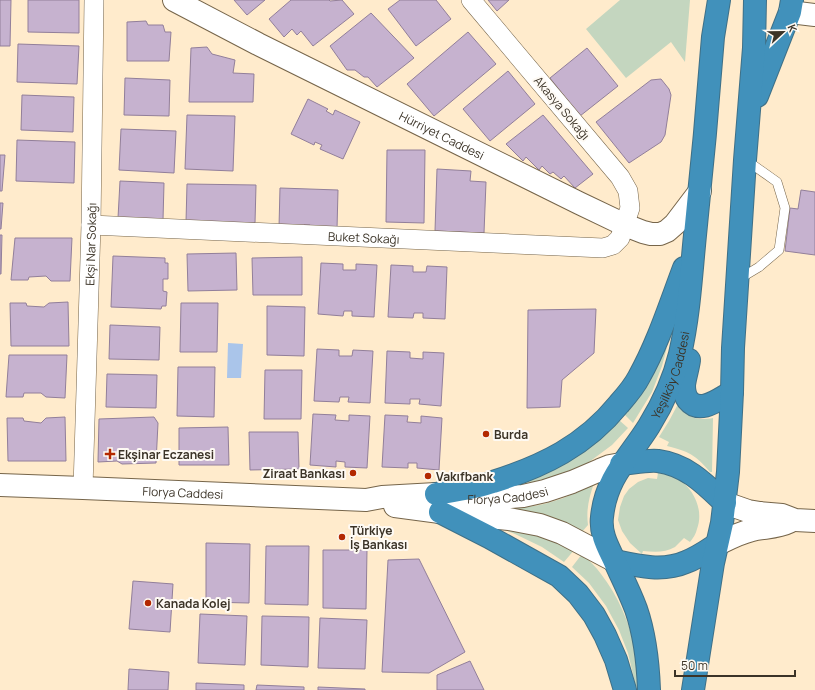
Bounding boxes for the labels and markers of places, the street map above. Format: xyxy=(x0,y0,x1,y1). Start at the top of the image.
place label: Burda xyxy=(494,426,528,443)
marker: Burda xyxy=(481,429,491,439)
place label: Ekşinar Eczanesi xyxy=(118,446,214,463)
marker: Ekşinar Eczanesi xyxy=(105,449,115,459)
place label: Ziraat Bankası xyxy=(262,465,345,482)
marker: Ziraat Bankası xyxy=(348,468,358,478)
place label: Vakıfbank xyxy=(436,468,494,485)
marker: Vakıfbank xyxy=(423,471,433,481)
place label: Türkiye İş Bankası xyxy=(350,522,408,553)
marker: Türkiye İş Bankası xyxy=(337,532,347,542)
place label: Kanada Kolej xyxy=(156,595,231,612)
marker: Kanada Kolej xyxy=(143,598,153,608)

